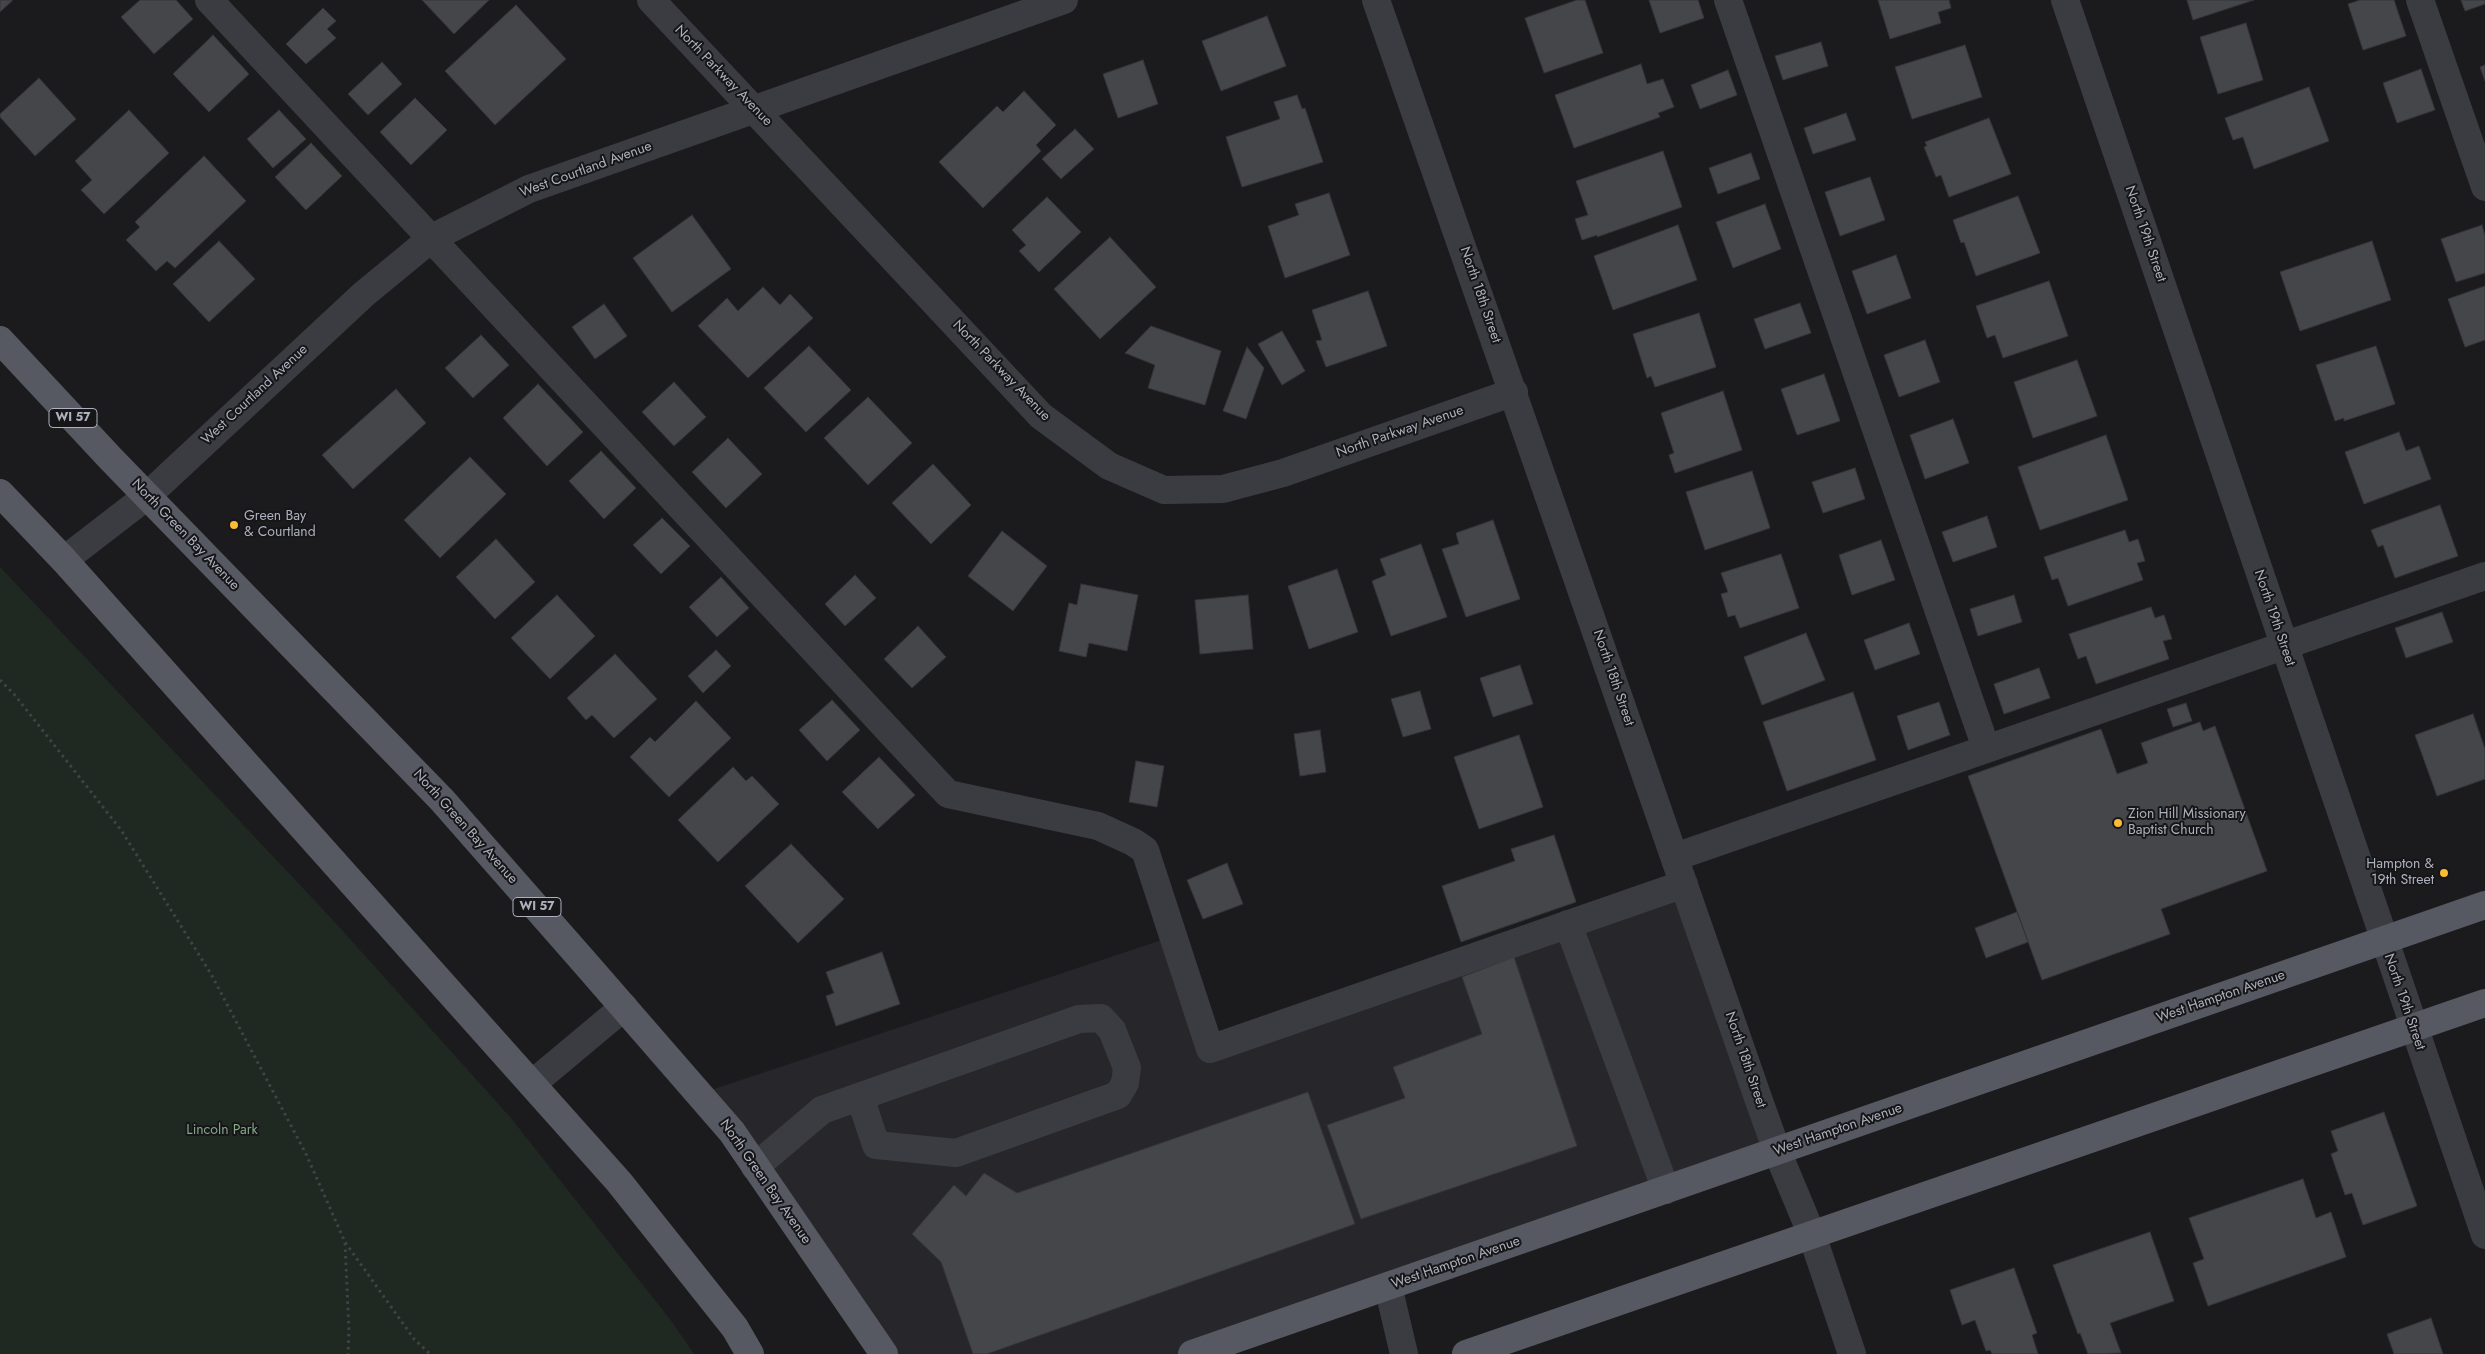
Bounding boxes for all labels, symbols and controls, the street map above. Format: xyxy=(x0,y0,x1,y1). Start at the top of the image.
street label: North Parkway Avenue xyxy=(671,22,775,130)
street label: West Courtland Avenue xyxy=(518,138,654,202)
street label: North 19th Street xyxy=(2121,184,2169,284)
street label: North 18th Street xyxy=(1456,245,1504,345)
street label: North Parkway Avenue xyxy=(949,317,1053,425)
street label: West Courtland Avenue xyxy=(198,341,312,449)
street label: North Parkway Avenue xyxy=(1334,402,1466,462)
road number: WI 57 xyxy=(49,408,97,428)
street label: North Green Bay Avenue xyxy=(128,476,242,594)
place label: Green Bay & Courtland xyxy=(244,509,316,542)
marker: Green Bay & Courtland xyxy=(228,519,240,531)
street label: North 19th Street xyxy=(2250,568,2298,668)
street label: North 18th Street xyxy=(1589,628,1637,728)
street label: North Green Bay Avenue xyxy=(409,766,521,888)
place label: Zion Hill Missionary Baptist Church xyxy=(2128,807,2246,840)
marker: Zion Hill Missionary Baptist Church xyxy=(2112,817,2124,829)
place label: Hampton & 19th Street xyxy=(2366,857,2434,890)
marker: Hampton & 19th Street xyxy=(2438,867,2450,879)
road number: WI 57 xyxy=(513,898,561,916)
street label: North 19th Street xyxy=(2380,952,2428,1052)
street label: West Hampton Avenue xyxy=(2154,967,2288,1027)
street label: North 18th Street xyxy=(1721,1010,1769,1110)
street label: West Hampton Avenue xyxy=(1771,1100,1905,1160)
street label: North Green Bay Avenue xyxy=(716,1117,814,1247)
park label: Lincoln Park xyxy=(186,1123,258,1139)
street label: West Hampton Avenue xyxy=(1389,1233,1523,1293)

